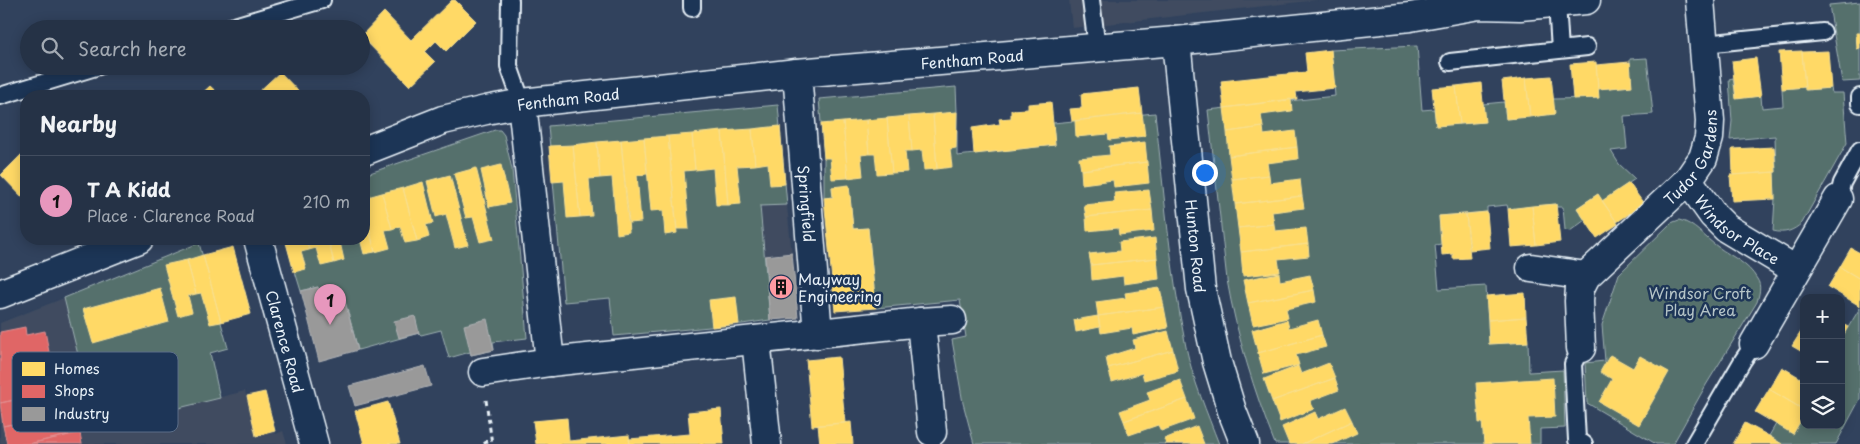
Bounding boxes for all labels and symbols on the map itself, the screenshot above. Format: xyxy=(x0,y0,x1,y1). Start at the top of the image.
street label: Fentham Road xyxy=(919,42,1025,74)
street label: Fentham Road xyxy=(514,81,621,115)
street label: Tudor Gardens xyxy=(1658,109,1722,210)
your location xyxy=(1192,160,1218,186)
street label: Springfield xyxy=(793,164,822,243)
street label: Windsor Place xyxy=(1690,189,1784,269)
street label: Hunton Road xyxy=(1181,198,1213,294)
place label: Mayway Engineering xyxy=(798,267,882,307)
building icon: Mayway Engineering xyxy=(768,274,794,300)
park label: Windsor Croft Play Area xyxy=(1649,281,1751,321)
pin: 1 xyxy=(314,284,346,325)
street label: Clarence Road xyxy=(261,287,311,395)
legend xyxy=(12,352,178,432)
text: Homes xyxy=(54,358,100,379)
text: Shops xyxy=(54,380,94,401)
text: Industry xyxy=(54,403,109,424)

